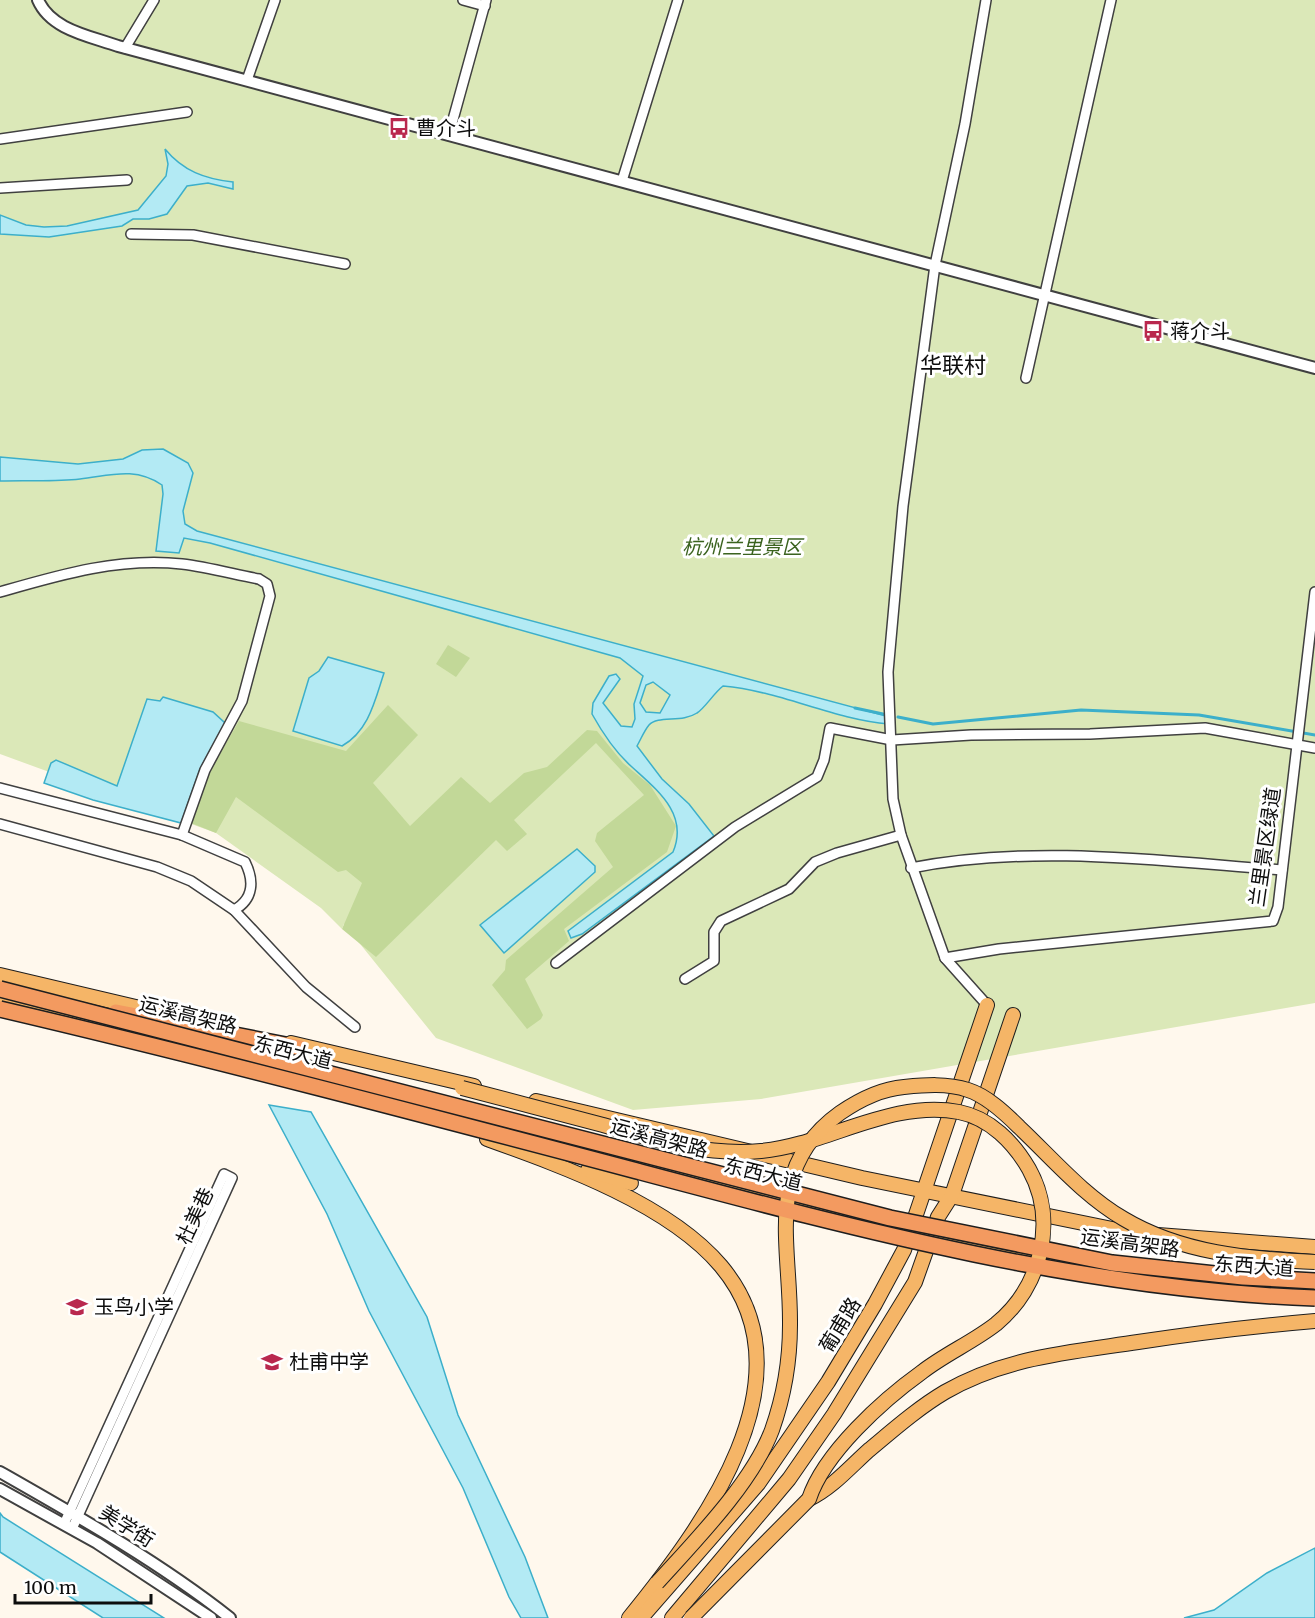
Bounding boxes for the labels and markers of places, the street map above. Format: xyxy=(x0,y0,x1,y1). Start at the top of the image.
place label: 曹介斗 xyxy=(416,115,476,140)
bus stop icon: 曹介斗 xyxy=(387,116,411,140)
place label: 蒋介斗 xyxy=(1170,318,1230,343)
bus stop icon: 蒋介斗 xyxy=(1141,319,1165,343)
place label: 玉鸟小学 xyxy=(94,1294,174,1319)
school or university icon: 玉鸟小学 xyxy=(65,1295,89,1319)
place label: 杜甫中学 xyxy=(289,1349,369,1374)
school or university icon: 杜甫中学 xyxy=(260,1350,284,1374)

